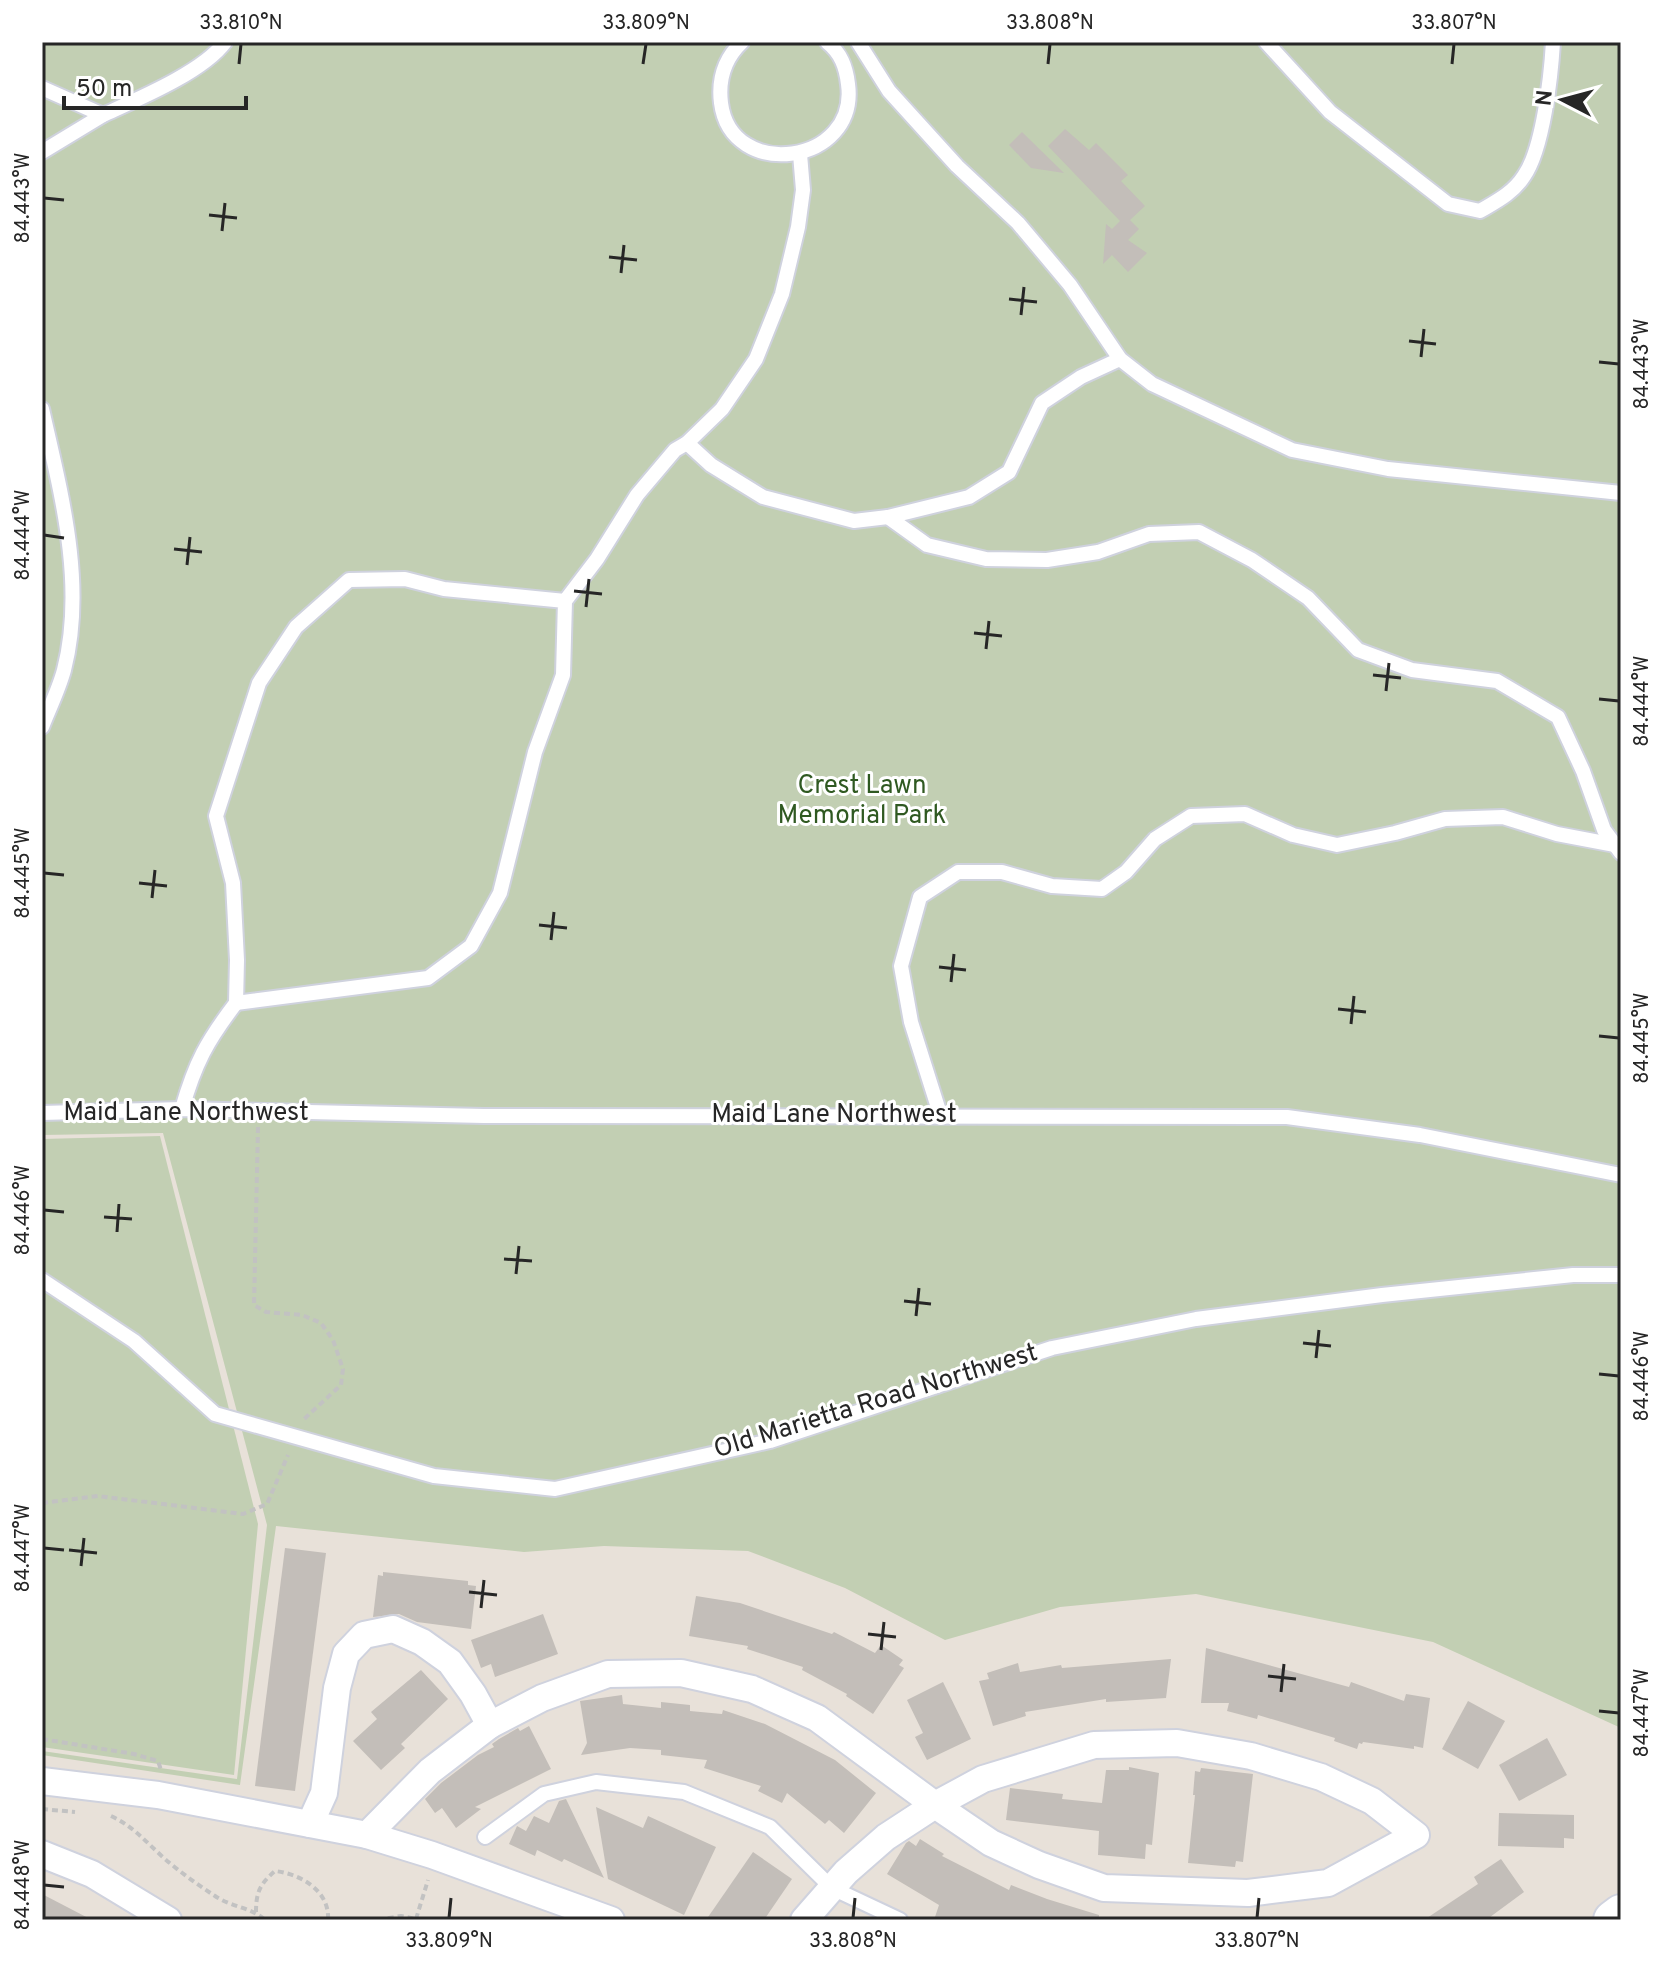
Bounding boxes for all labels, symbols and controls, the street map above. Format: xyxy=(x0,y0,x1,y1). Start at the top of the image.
text: 33.810°N xyxy=(199,11,283,37)
text: 33.809°N xyxy=(602,11,690,37)
text: 33.808°N xyxy=(1006,11,1094,37)
text: 33.807°N xyxy=(1411,11,1497,37)
scale bar xyxy=(64,60,246,110)
north arrow xyxy=(1523,60,1603,140)
text: 50 m xyxy=(76,75,132,105)
text: N xyxy=(1531,89,1560,107)
text: 84.443°W xyxy=(11,153,37,243)
text: 84.443°W xyxy=(1630,319,1656,409)
text: 84.444°W xyxy=(11,489,37,581)
text: 84.444°W xyxy=(1630,655,1656,747)
park label: Crest Lawn Memorial Park xyxy=(778,770,946,833)
text: 84.445°W xyxy=(11,827,37,919)
text: 84.445°W xyxy=(1630,992,1656,1084)
street label: Maid Lane Northwest xyxy=(63,1097,309,1130)
street label: Maid Lane Northwest xyxy=(711,1099,957,1132)
text: 84.446°W xyxy=(11,1165,37,1255)
text: 84.446°W xyxy=(1630,1331,1656,1421)
street label: Old Marietta Road Northwest xyxy=(710,1337,1042,1467)
text: 84.447°W xyxy=(11,1503,37,1593)
text: 84.447°W xyxy=(1630,1668,1656,1758)
text: 84.448°W xyxy=(11,1839,37,1931)
text: 33.809°N xyxy=(405,1929,493,1955)
text: 33.808°N xyxy=(809,1929,897,1955)
text: 33.807°N xyxy=(1214,1929,1300,1955)

